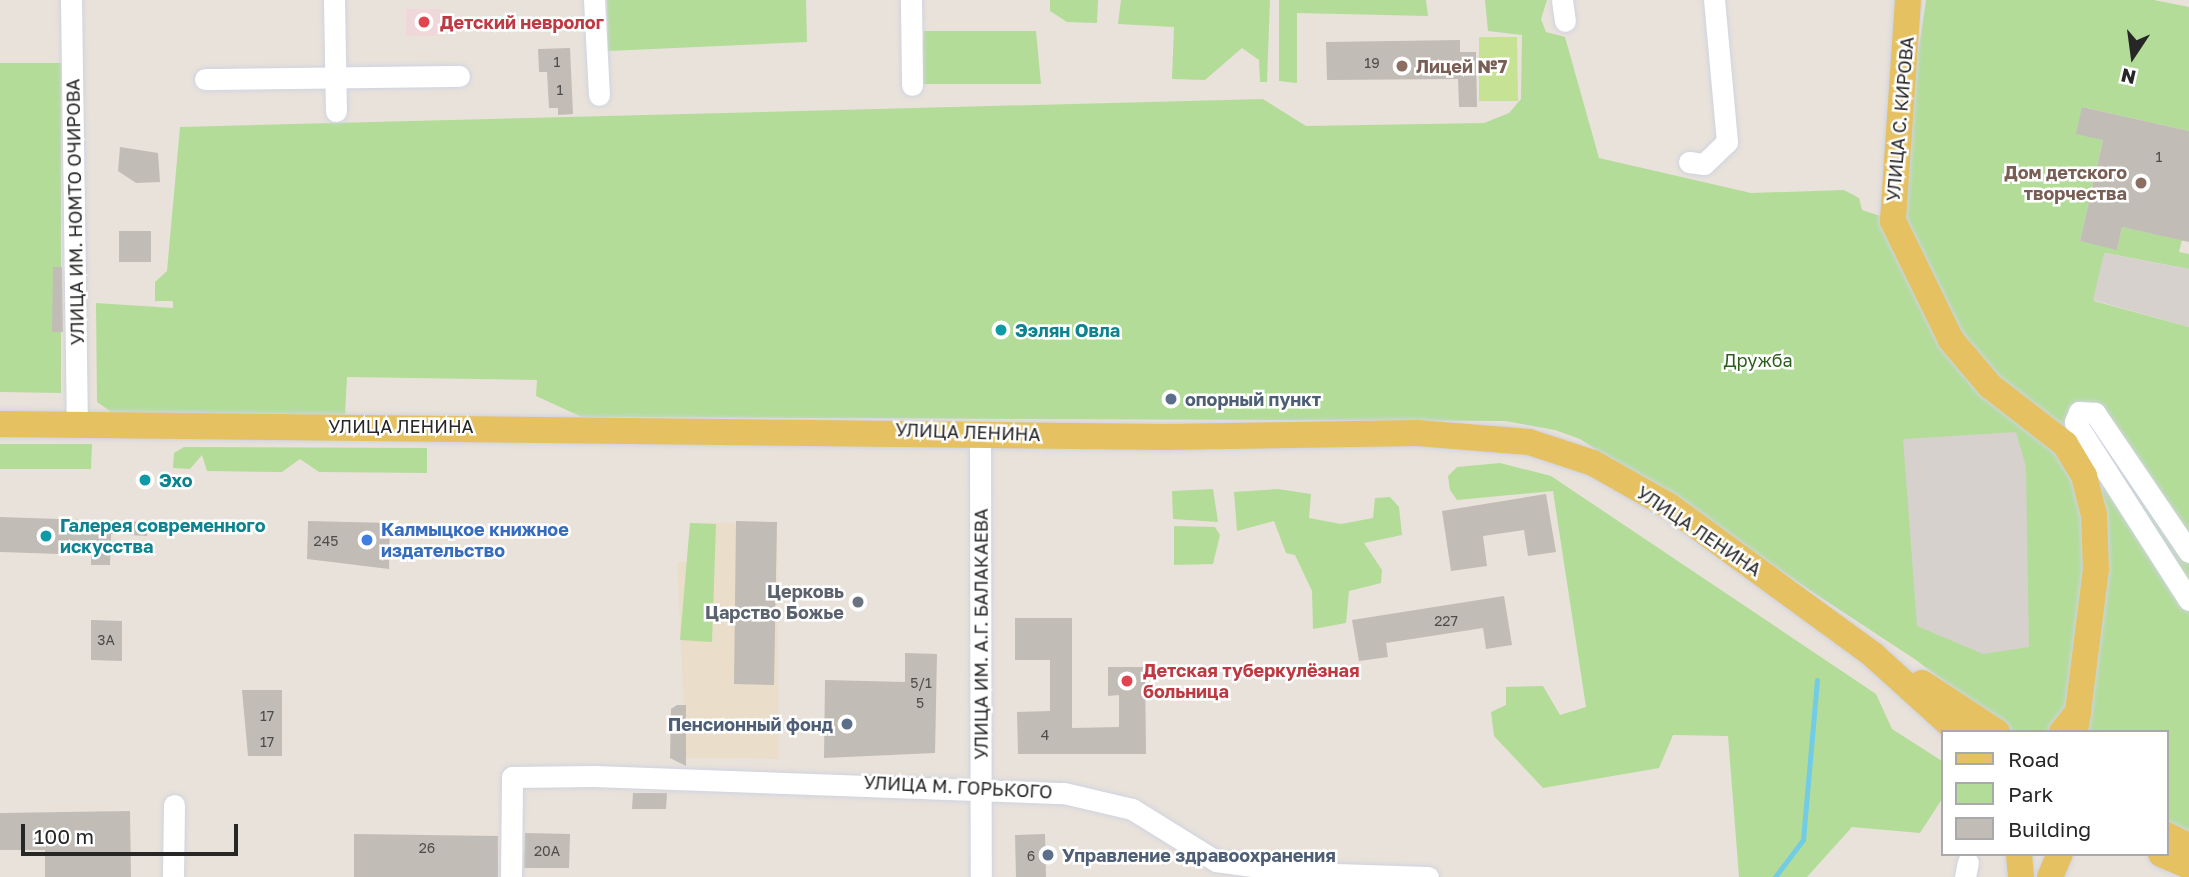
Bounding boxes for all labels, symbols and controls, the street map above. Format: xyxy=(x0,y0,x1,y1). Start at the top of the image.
place label: Детский невролог xyxy=(440,11,604,33)
marker: Детский невролог xyxy=(414,12,434,32)
north arrow xyxy=(2098,21,2168,91)
street label: УЛИЦА С. КИРОВА xyxy=(1882,36,1918,202)
house number: 1 xyxy=(554,54,560,70)
house number: 19 xyxy=(1364,55,1380,71)
place label: Лицей №7 xyxy=(1416,55,1507,77)
marker: Лицей №7 xyxy=(1394,58,1410,74)
text: N xyxy=(2119,64,2138,90)
street label: УЛИЦА ИМ. НОМТО ОЧИРОВА xyxy=(62,79,88,345)
house number: 1 xyxy=(557,82,563,98)
house number: 1 xyxy=(2156,149,2162,165)
place label: Дом детского творчества xyxy=(2004,162,2127,204)
marker: Дом детского творчества xyxy=(2133,175,2149,191)
place label: Ээлян Овла xyxy=(1015,319,1120,341)
marker: Ээлян Овла xyxy=(993,322,1009,338)
park label: Дружба xyxy=(1723,349,1793,371)
place label: опорный пункт xyxy=(1185,388,1321,410)
marker: опорный пункт xyxy=(1163,391,1179,407)
street label: УЛИЦА ЛЕНИНА xyxy=(328,415,474,437)
street label: УЛИЦА ЛЕНИНА xyxy=(895,419,1041,445)
place label: Эхо xyxy=(159,469,192,491)
marker: Эхо xyxy=(137,472,153,488)
street label: УЛИЦА ЛЕНИНА xyxy=(1633,481,1765,581)
street label: УЛИЦА ИМ. А.Г. БАЛАКАЕВА xyxy=(970,508,992,760)
place label: Галерея современного искусства xyxy=(60,515,265,558)
place label: Калмыцкое книжное издательство xyxy=(381,519,569,562)
marker: Галерея современного искусства xyxy=(38,528,54,544)
marker: Калмыцкое книжное издательство xyxy=(359,532,375,548)
house number: 245 xyxy=(314,533,338,549)
place label: Церковь Царство Божье xyxy=(705,581,844,624)
marker: Церковь Царство Божье xyxy=(850,594,866,610)
house number: 227 xyxy=(1434,613,1458,629)
house number: 3А xyxy=(97,632,115,648)
place label: Детская туберкулёзная больница xyxy=(1143,660,1360,702)
marker: Детская туберкулёзная больница xyxy=(1117,671,1137,691)
house number: 5/1 xyxy=(910,675,932,691)
house number: 5 xyxy=(916,695,924,711)
house number: 17 xyxy=(260,708,274,724)
place label: Пенсионный фонд xyxy=(668,713,833,735)
marker: Пенсионный фонд xyxy=(839,716,855,732)
house number: 4 xyxy=(1041,727,1049,743)
legend xyxy=(1940,730,2168,856)
house number: 17 xyxy=(260,734,274,750)
text: Road xyxy=(2008,746,2059,772)
street label: УЛИЦА М. ГОРЬКОГО xyxy=(863,771,1053,803)
text: Park xyxy=(2008,781,2053,807)
scale bar xyxy=(24,810,242,854)
text: Building xyxy=(2008,816,2091,842)
text: 100 m xyxy=(34,823,94,849)
house number: 26 xyxy=(419,840,435,856)
house number: 20А xyxy=(534,843,560,859)
place label: Управление здравоохранения xyxy=(1062,844,1336,866)
marker: Управление здравоохранения xyxy=(1040,847,1056,863)
house number: 6 xyxy=(1027,848,1035,864)

